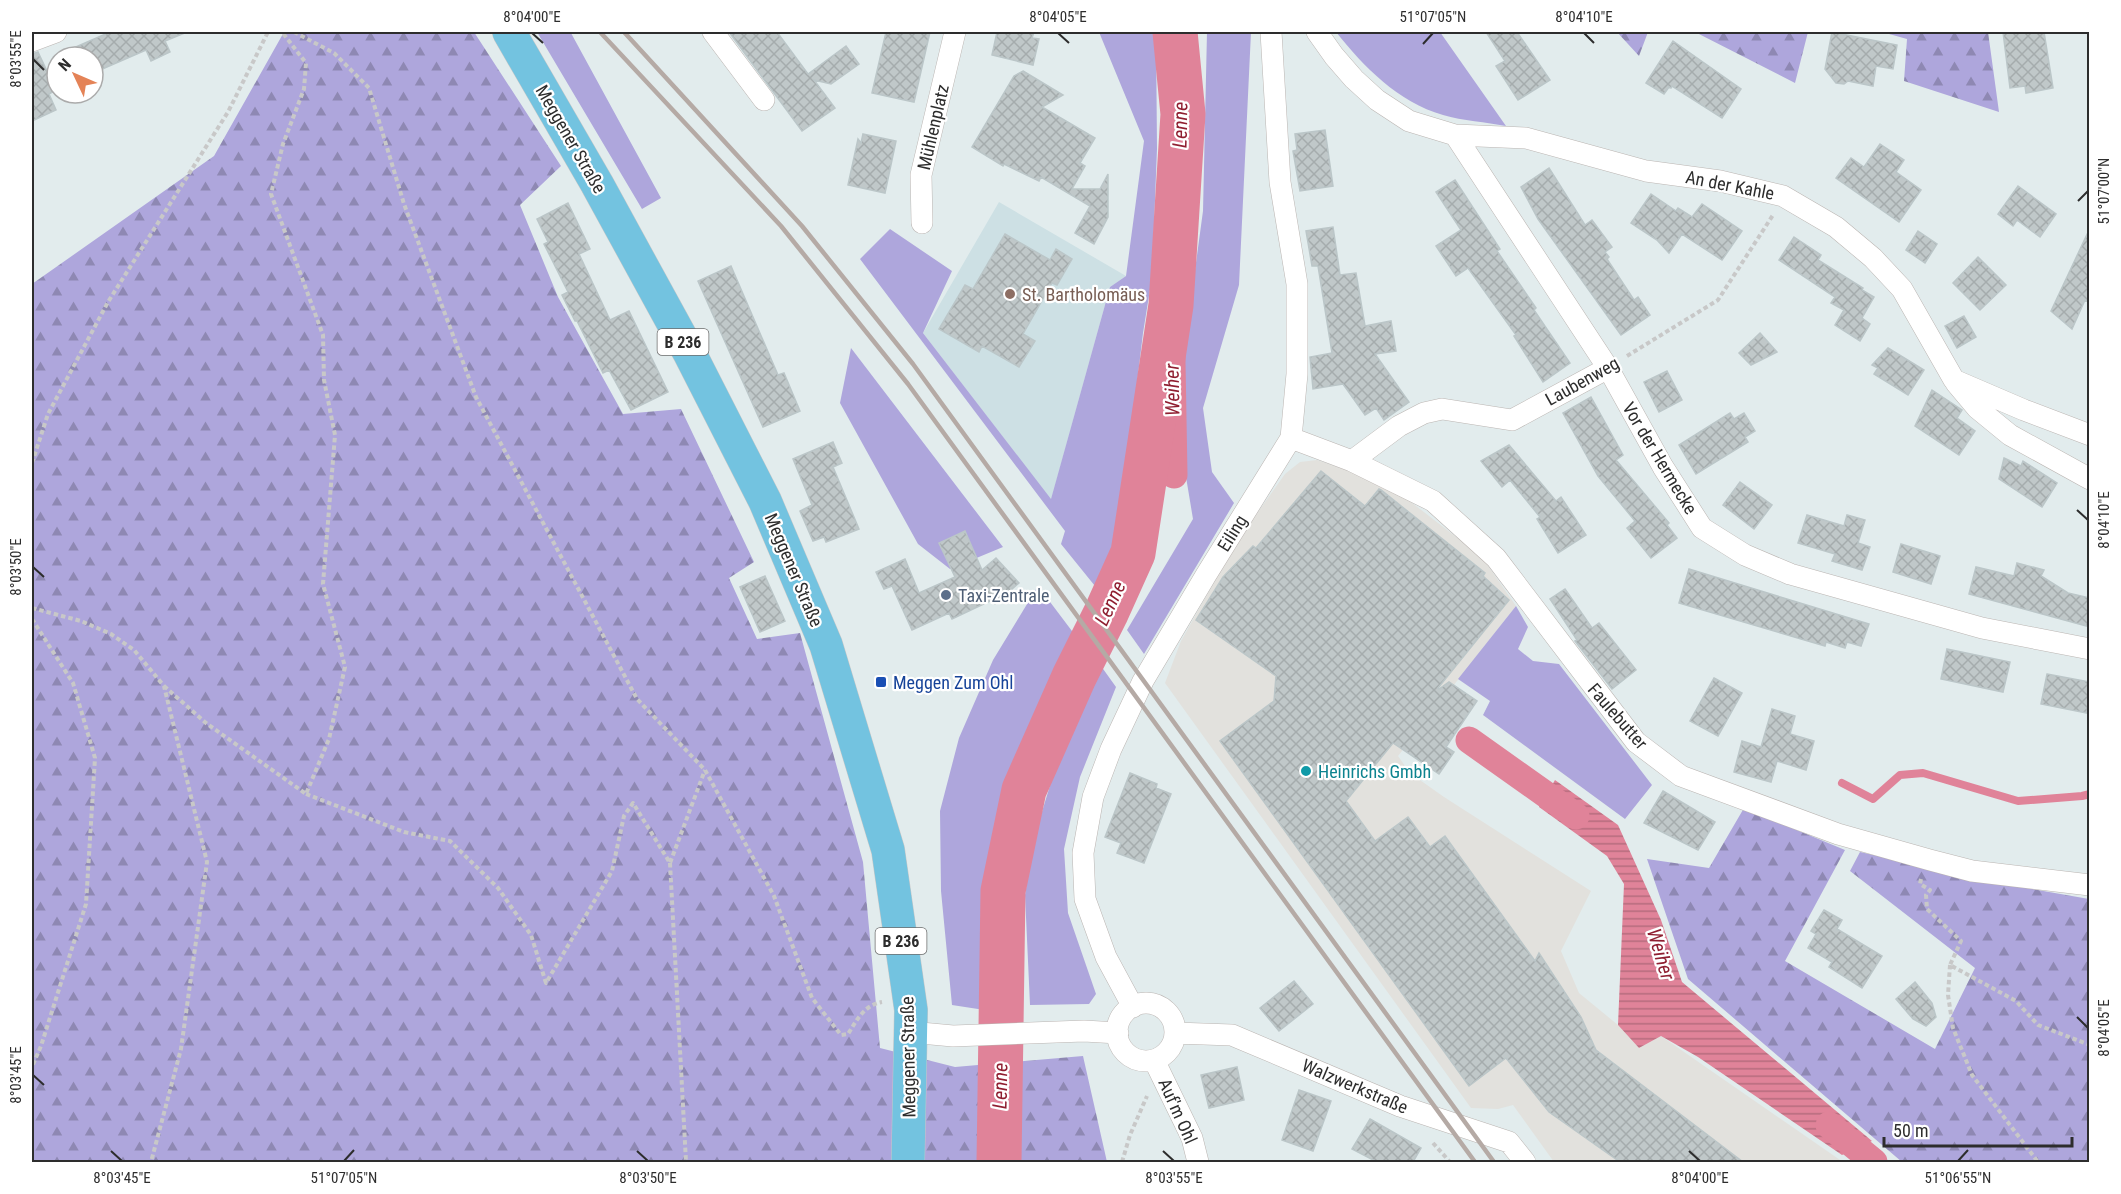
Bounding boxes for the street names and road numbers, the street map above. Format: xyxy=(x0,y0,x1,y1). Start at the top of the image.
street label: Meggener Straße xyxy=(532,81,610,197)
street label: Mühlenplatz xyxy=(913,82,953,172)
street label: An der Kahle xyxy=(1684,166,1776,204)
road number: B 236 xyxy=(658,329,708,355)
street label: Laubenweg xyxy=(1542,352,1622,410)
street label: Vor der Hermecke xyxy=(1618,398,1702,518)
street label: Meggener Straße xyxy=(761,510,827,630)
street label: Eiling xyxy=(1213,511,1251,555)
street label: Faulebutter xyxy=(1584,679,1653,754)
road number: B 236 xyxy=(876,928,926,954)
street label: Meggener Straße xyxy=(896,996,920,1118)
street label: Walzwerkstraße xyxy=(1299,1054,1411,1118)
street label: Auf'm Ohl xyxy=(1154,1075,1202,1147)

